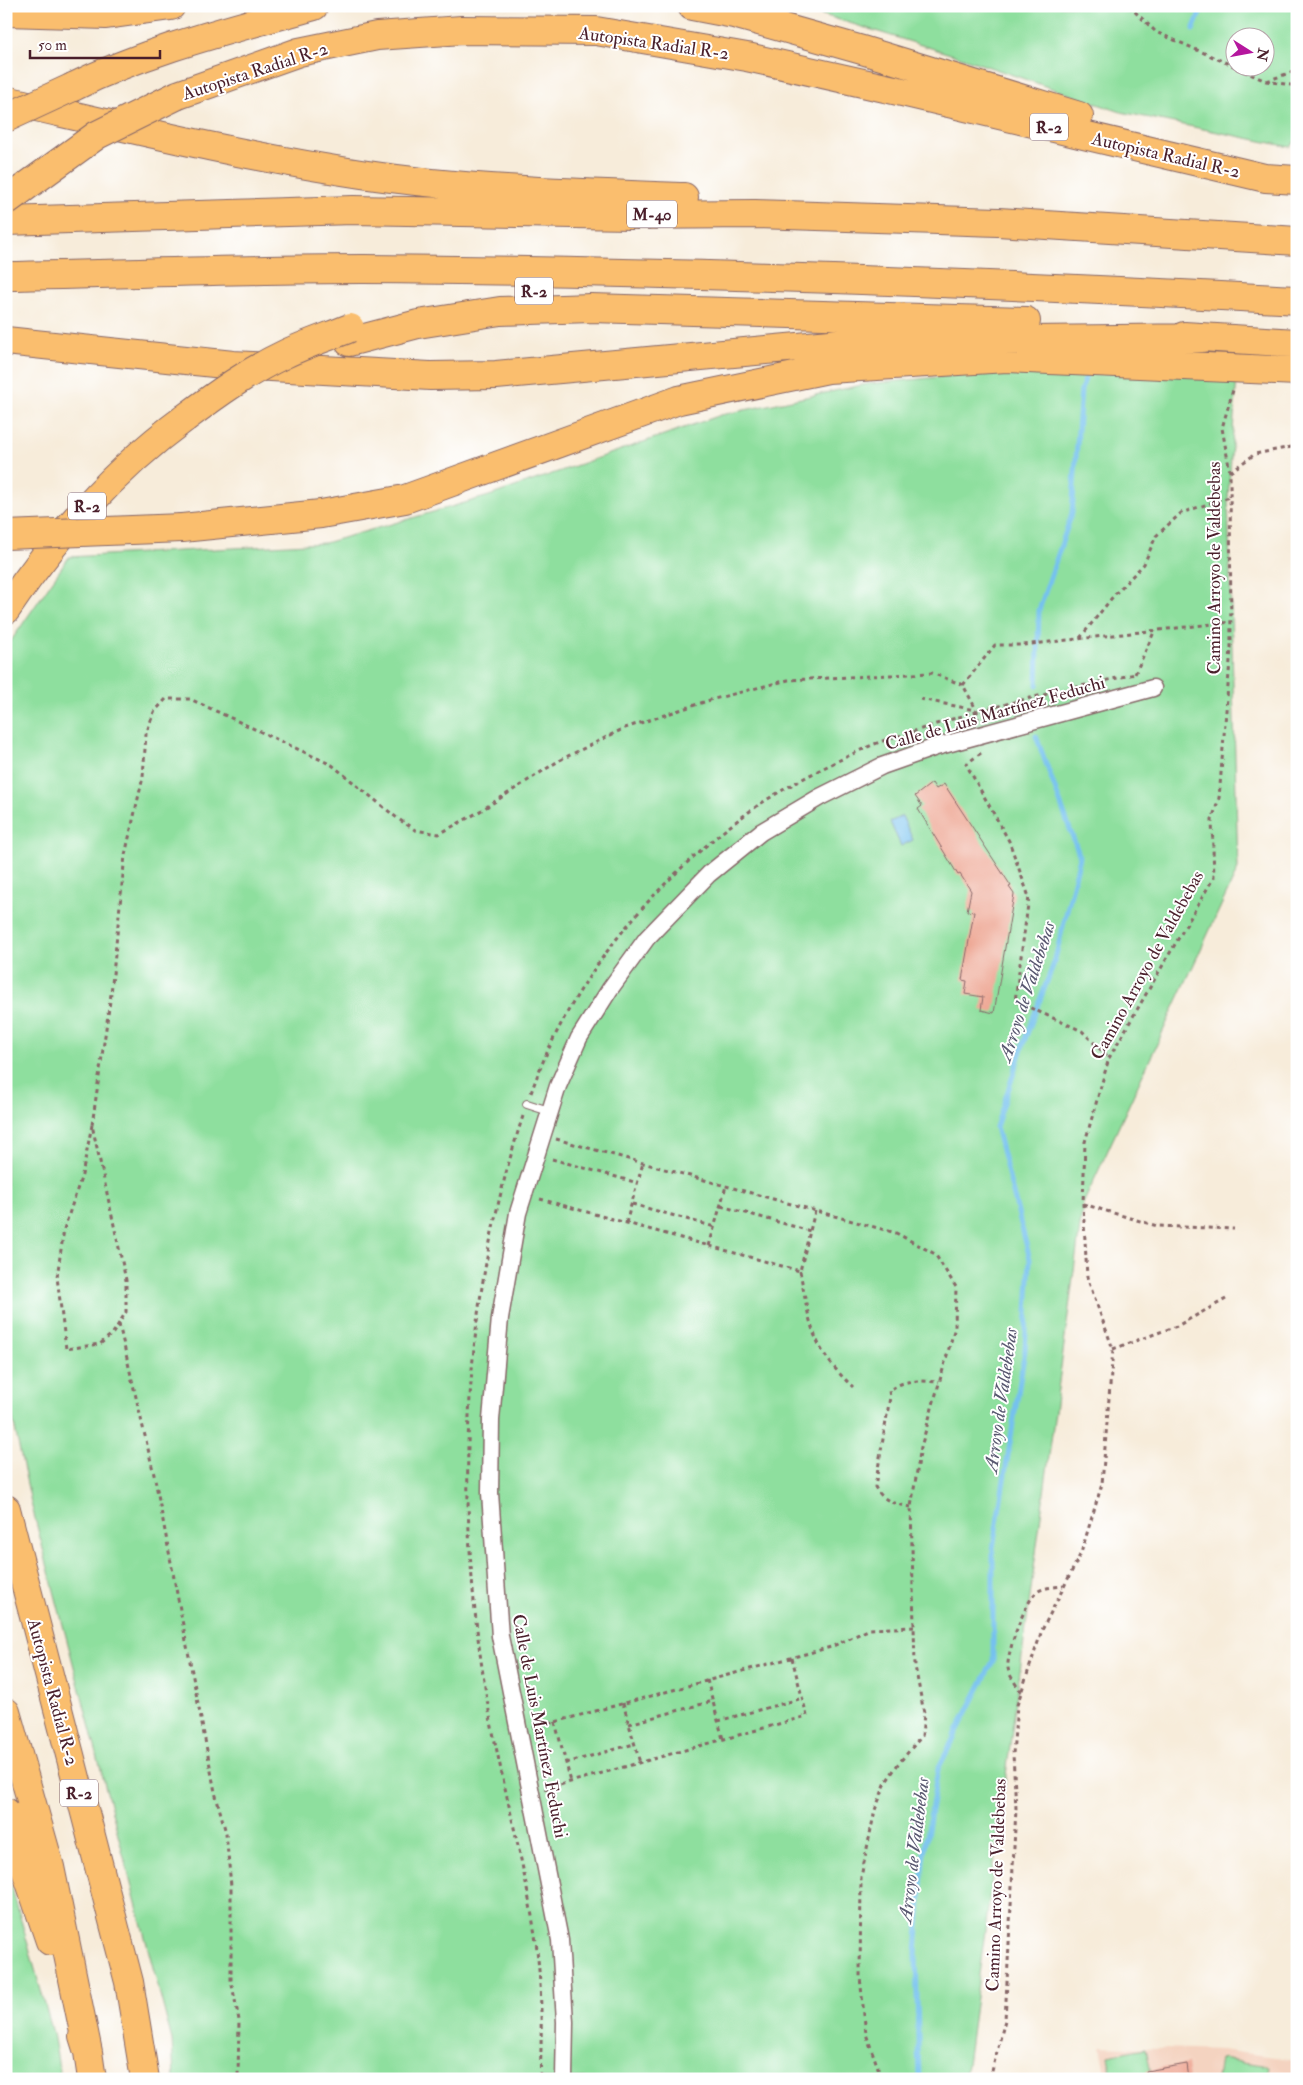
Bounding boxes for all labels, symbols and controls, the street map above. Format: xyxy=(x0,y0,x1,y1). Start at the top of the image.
street label: Autopista Radial R-2 xyxy=(576,21,731,65)
scale bar xyxy=(30,28,160,60)
north arrow xyxy=(1226,28,1276,78)
text: 50 m xyxy=(38,36,67,55)
street label: Autopista Radial R-2 xyxy=(179,37,331,106)
text: N xyxy=(1253,46,1272,63)
road number: R-2 xyxy=(1030,114,1068,140)
street label: Autopista Radial R-2 xyxy=(1089,127,1242,184)
road number: M-40 xyxy=(627,200,677,228)
road number: R-2 xyxy=(515,278,553,304)
street label: Camino Arroyo de Valdebebas xyxy=(1203,461,1226,675)
road number: R-2 xyxy=(68,492,106,520)
street label: Calle de Luis Martínez Feduchi xyxy=(883,671,1108,756)
street label: Camino Arroyo de Valdebebas xyxy=(1086,867,1209,1064)
water label: Arroyo de Valdebebas xyxy=(992,917,1061,1066)
water label: Arroyo de Valdebebas xyxy=(979,1325,1023,1476)
street label: Calle de Luis Martínez Feduchi xyxy=(507,1612,573,1840)
street label: Autopista Radial R-2 xyxy=(22,1615,83,1768)
water label: Arroyo de Valdebebas xyxy=(893,1775,935,1926)
street label: Camino Arroyo de Valdebebas xyxy=(981,1778,1012,1992)
road number: R-2 xyxy=(60,1780,98,1806)

